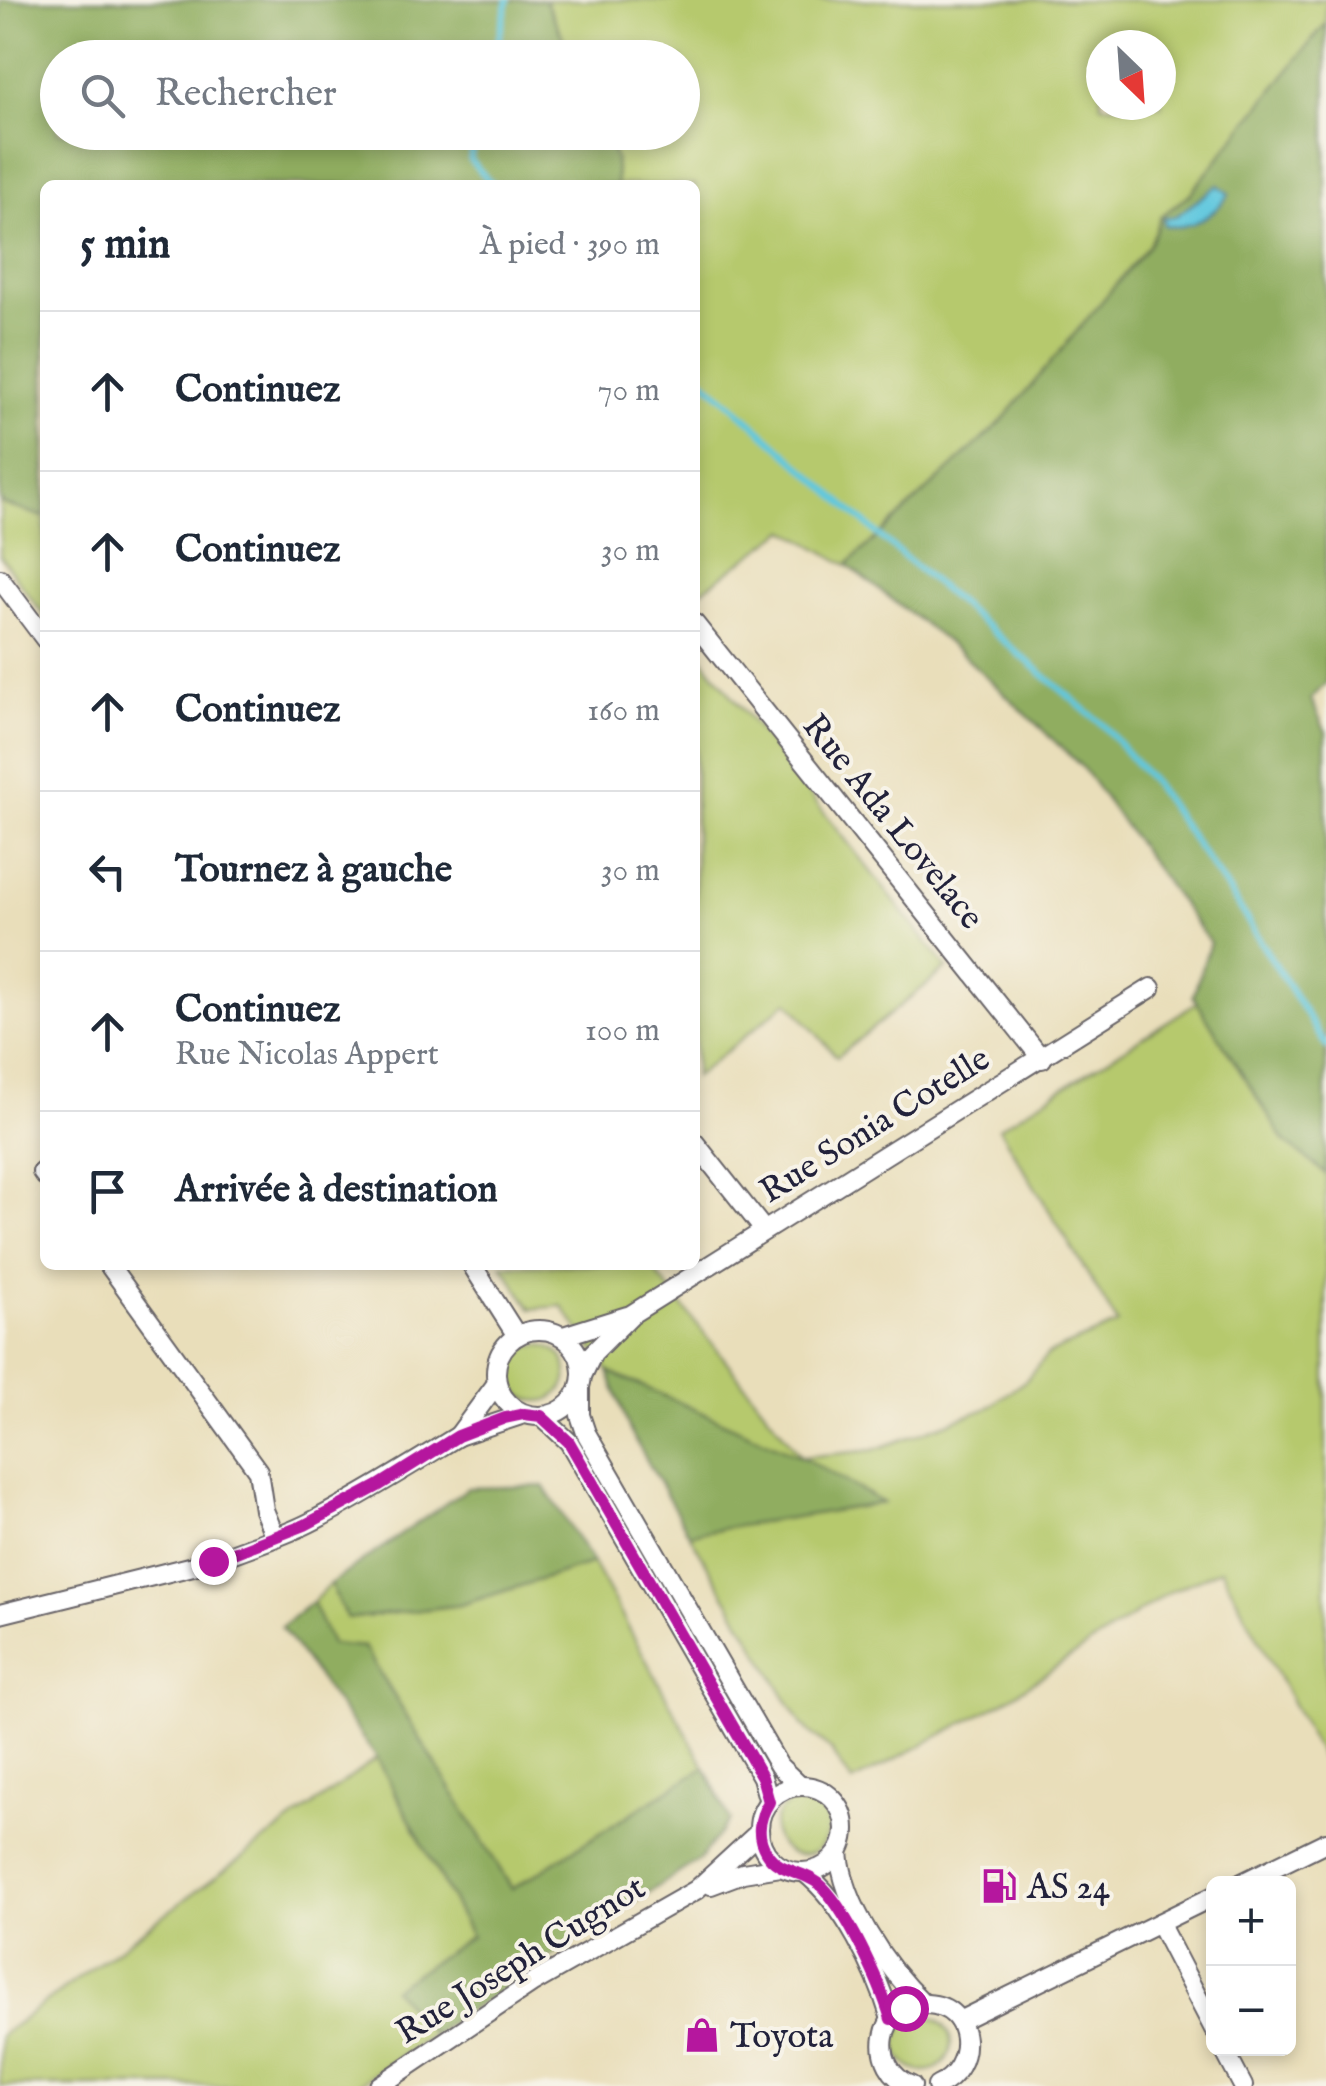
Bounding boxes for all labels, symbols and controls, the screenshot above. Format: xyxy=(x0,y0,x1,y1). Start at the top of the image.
north arrow xyxy=(1086,30,1176,120)
search box xyxy=(40,40,700,150)
icon: search xyxy=(75,68,130,123)
text: Rechercher xyxy=(155,71,337,119)
text: 5 min xyxy=(80,219,170,272)
text: À pied · 390 m xyxy=(480,225,660,266)
icon: ahead xyxy=(80,364,135,419)
text: Continuez xyxy=(175,367,341,415)
text: 70 m xyxy=(598,371,660,412)
icon: ahead xyxy=(80,524,135,579)
text: Continuez xyxy=(175,527,341,575)
text: 30 m xyxy=(601,531,660,572)
icon: ahead xyxy=(80,684,135,739)
text: Continuez xyxy=(175,687,341,735)
text: 160 m xyxy=(587,691,660,732)
street label: Rue Ada Lovelace xyxy=(791,706,993,939)
icon: left xyxy=(80,844,135,899)
text: Tournez à gauche xyxy=(175,847,452,895)
text: 30 m xyxy=(601,851,660,892)
text: Continuez xyxy=(175,987,341,1035)
icon: ahead xyxy=(80,1004,135,1059)
text: 100 m xyxy=(585,1011,660,1052)
text: Rue Nicolas Appert xyxy=(175,1035,439,1076)
street label: Rue Sonia Cotelle xyxy=(752,1037,999,1215)
icon: arrive xyxy=(80,1164,135,1219)
text: Arrivée à destination xyxy=(175,1167,498,1215)
route end xyxy=(191,1539,237,1585)
street label: Rue Joseph Cugnot xyxy=(388,1866,654,2056)
place label: AS 24 xyxy=(1026,1866,1110,1911)
fuel station icon: AS 24 xyxy=(980,1867,1018,1905)
map controls xyxy=(1206,1876,1296,2056)
button: + xyxy=(1206,1876,1296,1966)
button: − xyxy=(1206,1966,1296,2056)
route start xyxy=(883,1986,929,2032)
place label: Toyota xyxy=(730,2015,834,2060)
shop icon: Toyota xyxy=(683,2016,721,2054)

